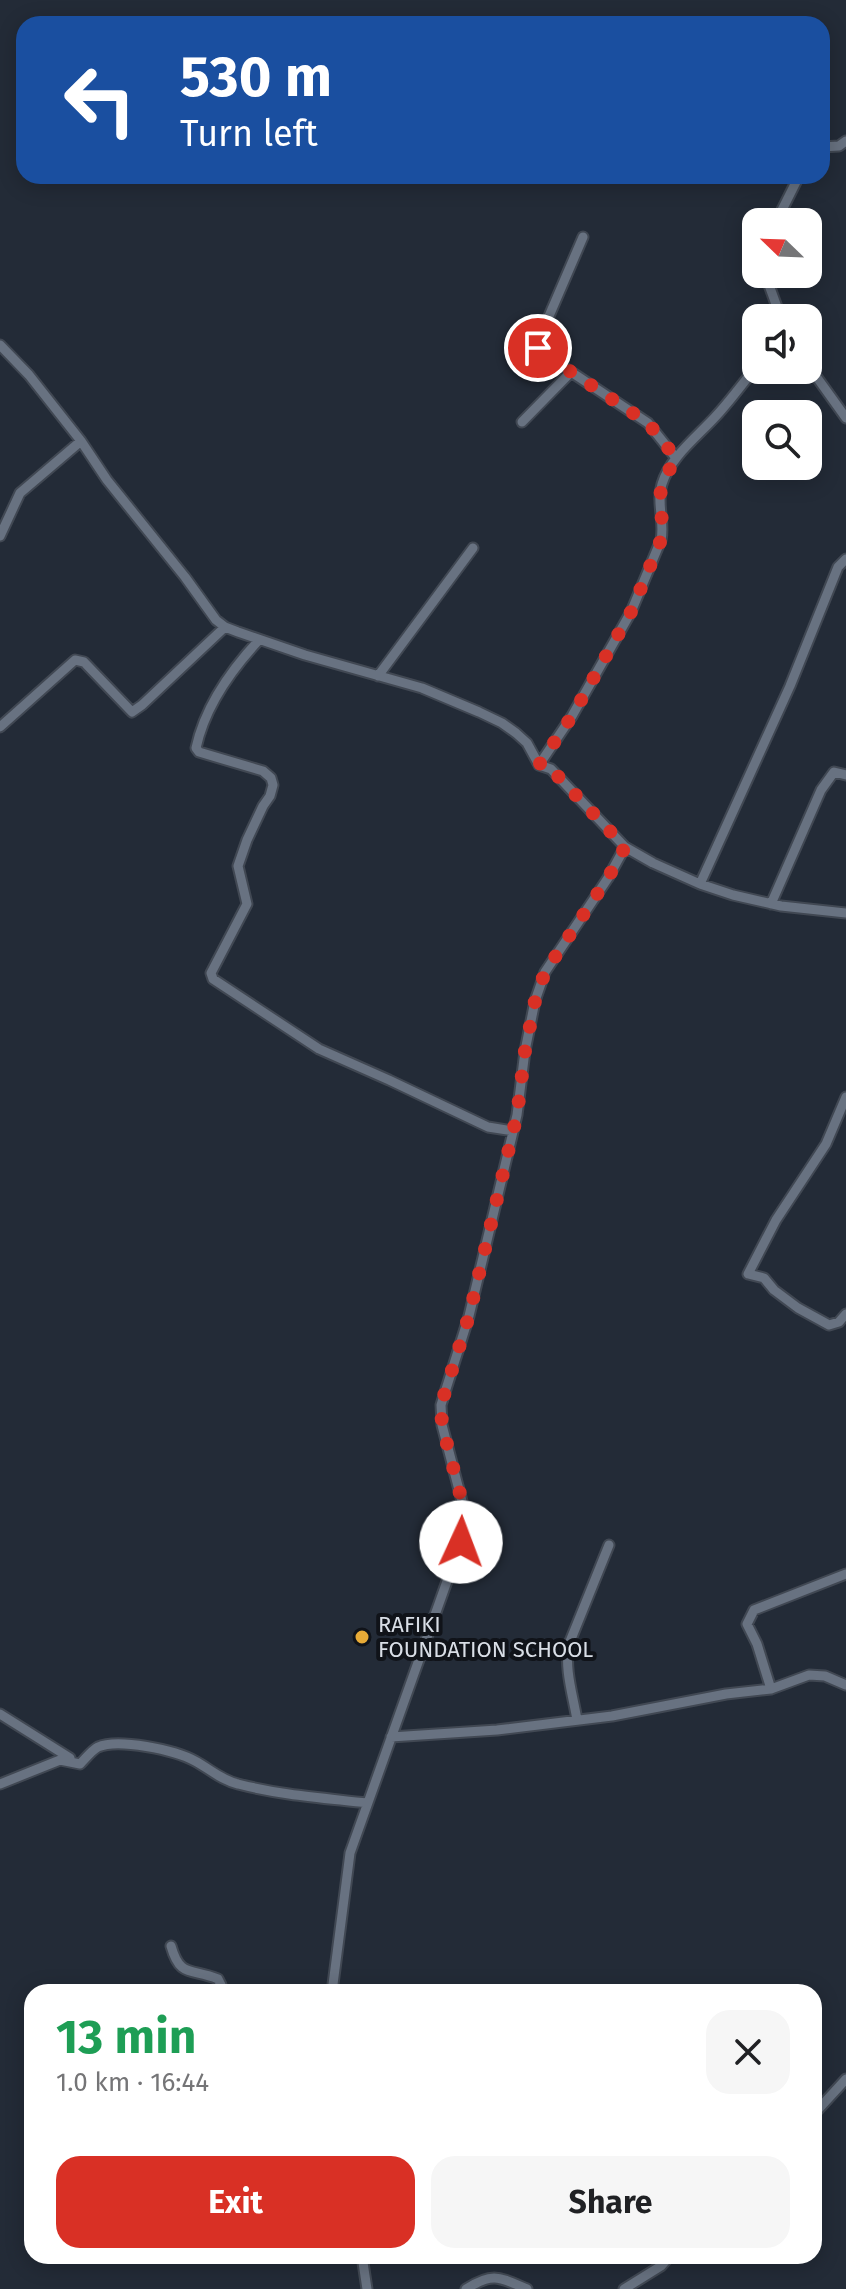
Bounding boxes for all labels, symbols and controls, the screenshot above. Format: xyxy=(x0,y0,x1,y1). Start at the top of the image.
text: 530 m xyxy=(180,44,332,111)
icon: left xyxy=(48,48,152,152)
text: Turn left xyxy=(180,112,318,156)
north arrow xyxy=(742,208,822,288)
map controls xyxy=(742,208,822,480)
button: sound xyxy=(742,304,822,384)
pin xyxy=(504,314,572,382)
icon: arrive xyxy=(516,326,560,370)
button: search xyxy=(742,400,822,480)
position arrow xyxy=(419,1500,503,1584)
place label: RAFIKI FOUNDATION SCHOOL xyxy=(378,1611,593,1663)
marker: RAFIKI FOUNDATION SCHOOL xyxy=(353,1628,371,1646)
text: 13 min xyxy=(56,2008,196,2066)
button: close xyxy=(706,2010,790,2094)
text: 1.0 km · 16:44 xyxy=(56,2067,209,2098)
button: Exit xyxy=(56,2156,415,2248)
button: Share xyxy=(431,2156,790,2248)

